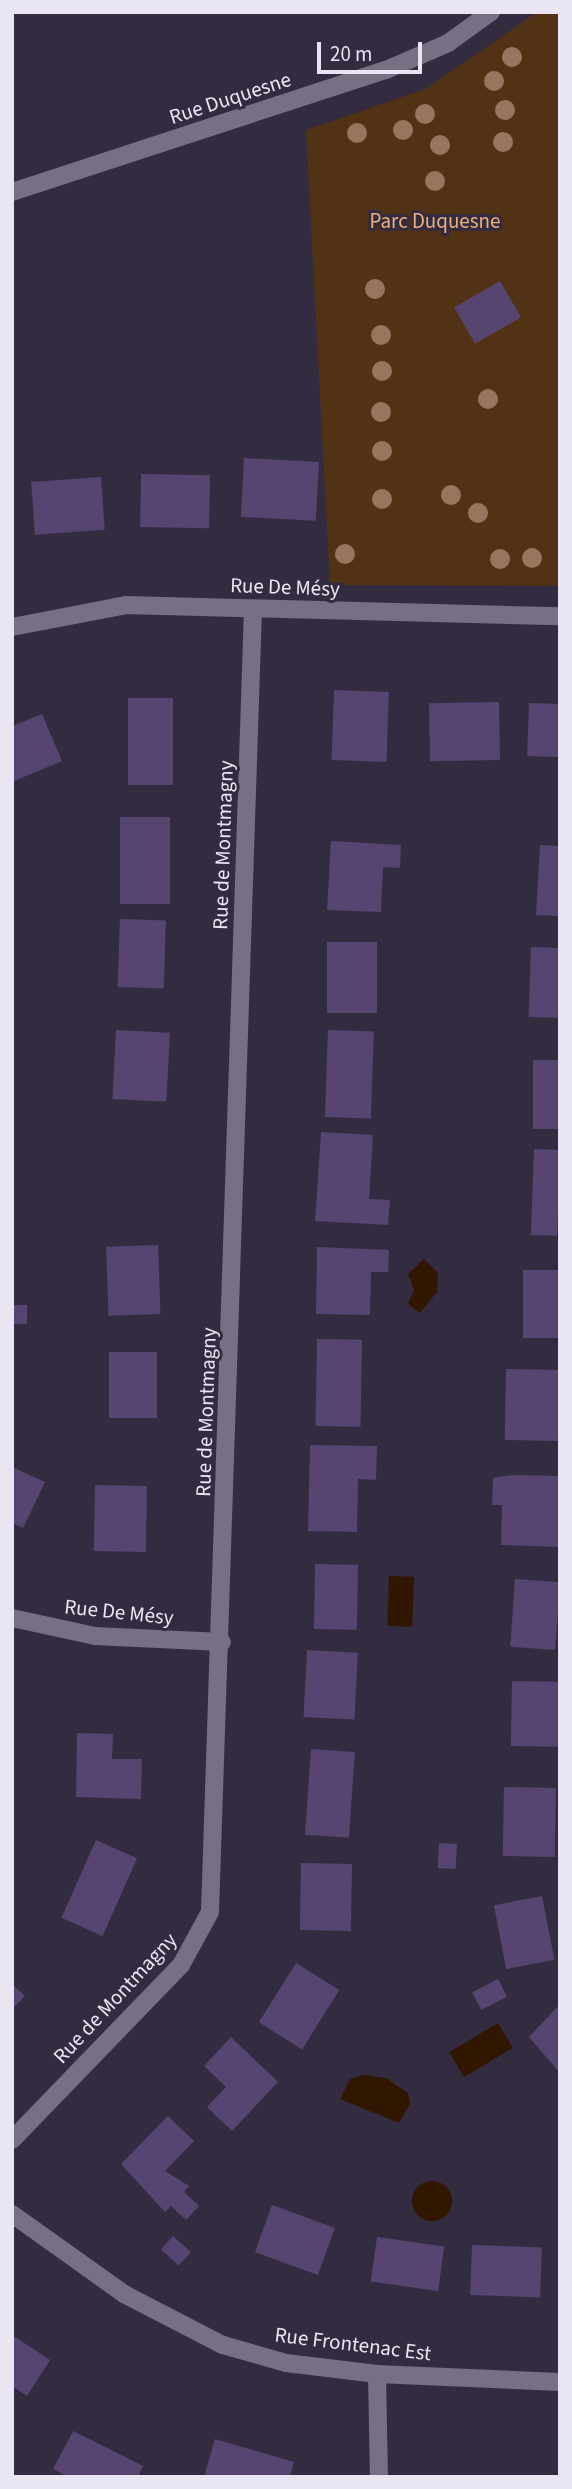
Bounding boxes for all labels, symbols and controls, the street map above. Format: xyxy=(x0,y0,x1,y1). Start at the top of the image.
scale bar xyxy=(320,28,425,72)
text: 20 m xyxy=(330,39,372,69)
street label: Rue Duquesne xyxy=(166,66,294,130)
park label: Parc Duquesne xyxy=(370,208,500,234)
street label: Rue De Mésy xyxy=(230,572,340,602)
street label: Rue de Montmagny xyxy=(207,760,239,930)
street label: Rue de Montmagny xyxy=(190,1327,222,1497)
street label: Rue De Mésy xyxy=(63,1594,175,1630)
street label: Rue de Montmagny xyxy=(48,1927,182,2069)
street label: Rue Frontenac Est xyxy=(273,2322,433,2366)

